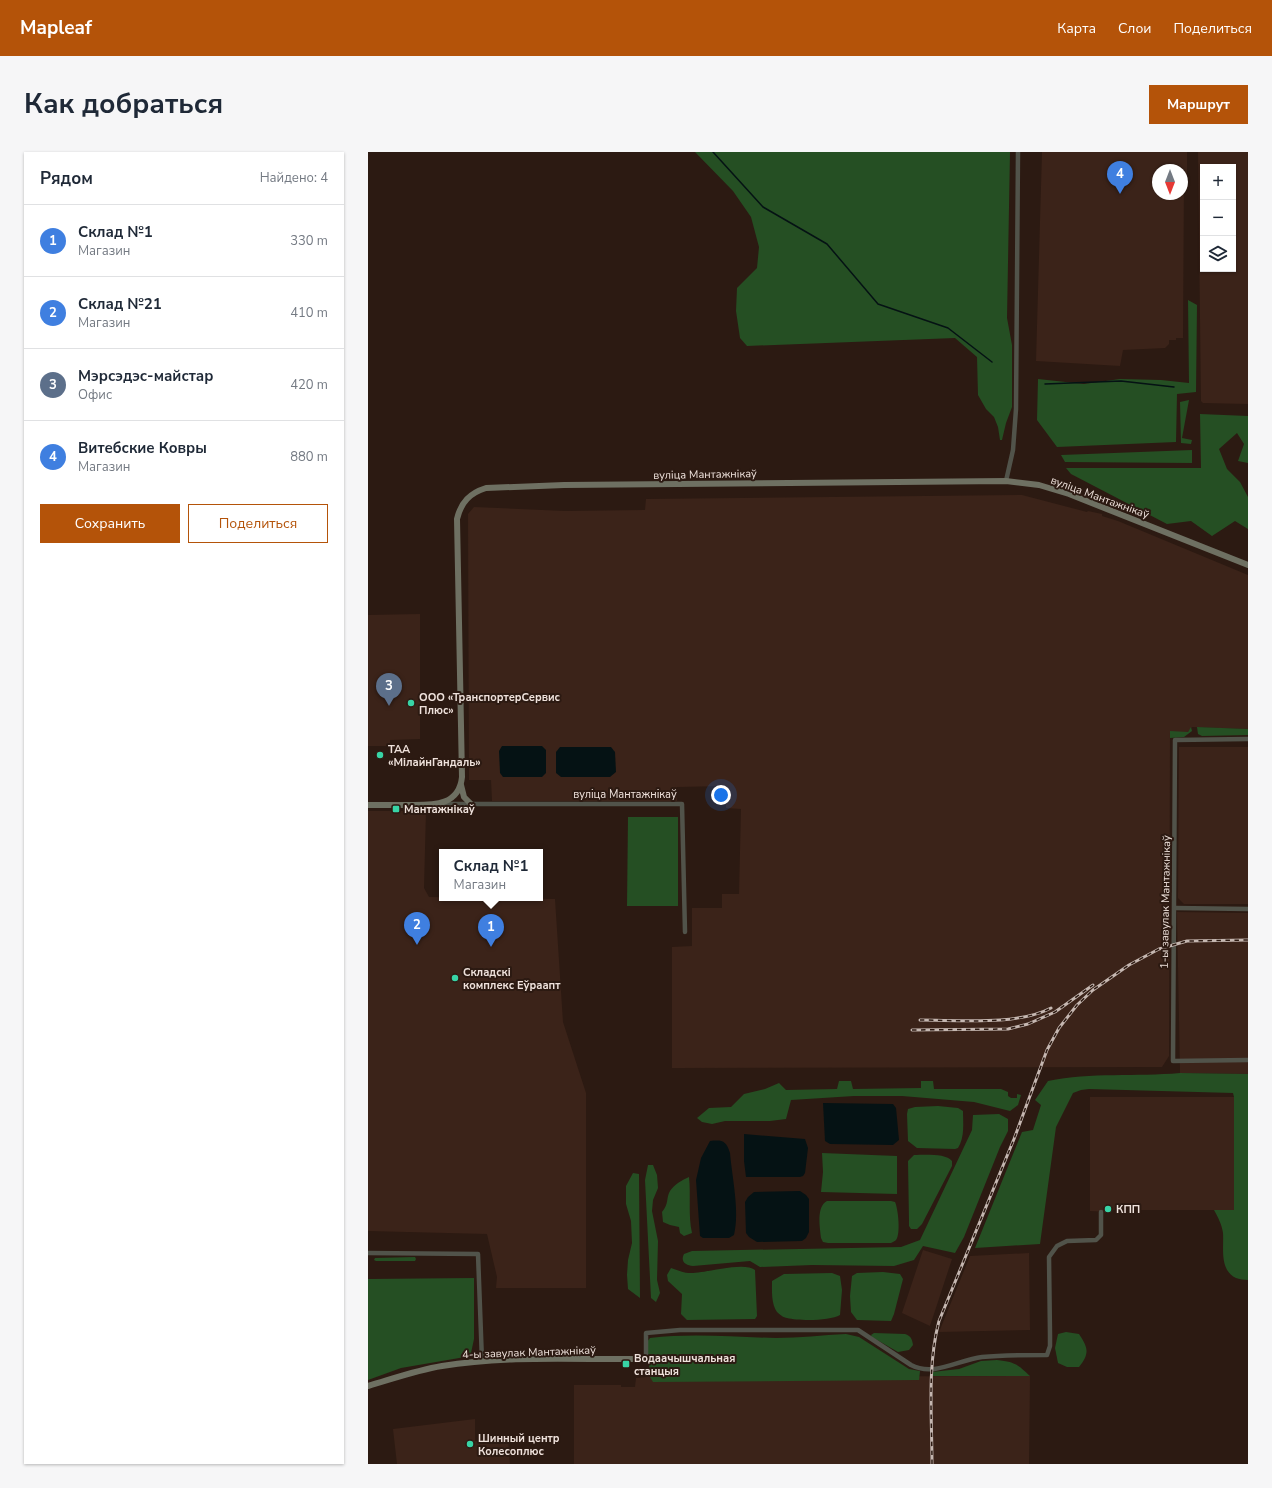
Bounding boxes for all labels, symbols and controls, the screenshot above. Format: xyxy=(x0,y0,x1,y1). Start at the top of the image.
text: Mapleaf xyxy=(20,15,92,41)
text: Карта xyxy=(1057,19,1096,38)
text: Слои xyxy=(1118,19,1152,38)
text: Поделиться xyxy=(1174,19,1252,38)
text: Как добраться xyxy=(24,85,223,123)
button: Маршрут xyxy=(1149,85,1248,124)
pin: 4 xyxy=(1107,161,1133,194)
north arrow xyxy=(1152,164,1188,200)
map controls xyxy=(1200,164,1236,272)
button: + xyxy=(1200,164,1236,200)
text: Рядом xyxy=(40,167,93,190)
text: Найдено: 4 xyxy=(260,169,328,187)
button: − xyxy=(1200,200,1236,236)
text: Склад №1 xyxy=(78,222,153,242)
text: 1 xyxy=(49,232,57,250)
text: 330 m xyxy=(290,232,328,250)
button: layers xyxy=(1200,236,1236,272)
text: Магазин xyxy=(78,242,130,260)
text: Склад №21 xyxy=(78,294,162,314)
text: 2 xyxy=(49,304,57,322)
text: 410 m xyxy=(290,304,328,322)
text: Магазин xyxy=(78,314,130,332)
text: Мэрсэдэс-майстар xyxy=(78,366,213,386)
text: 3 xyxy=(49,376,57,394)
text: 420 m xyxy=(290,376,328,394)
text: Офис xyxy=(78,386,112,404)
text: Витебские Ковры xyxy=(78,438,207,458)
text: 4 xyxy=(49,448,57,466)
text: 880 m xyxy=(290,448,328,466)
text: Магазин xyxy=(78,458,130,476)
street label: вуліца Мантажнікаў xyxy=(653,466,757,483)
street label: вуліца Мантажнікаў xyxy=(1049,473,1151,522)
button: Сохранить xyxy=(40,504,180,543)
button: Поделиться xyxy=(188,504,328,543)
pin: 3 xyxy=(376,673,402,706)
place label: ООО «ТранспортерСервис Плюс» xyxy=(419,690,561,718)
marker: ООО «ТранспортерСервис Плюс» xyxy=(406,698,416,708)
place label: ТАА «МілайнГандаль» xyxy=(388,742,481,770)
marker: ТАА «МілайнГандаль» xyxy=(375,750,385,760)
your location xyxy=(711,785,731,805)
street label: вуліца Мантажнікаў xyxy=(573,787,677,802)
place label: Мантажнікаў xyxy=(404,802,475,817)
marker: Мантажнікаў xyxy=(391,804,401,814)
street label: 1-ы завулак Мантажнікаў xyxy=(1157,835,1174,969)
popup xyxy=(439,849,543,901)
text: Склад №1 xyxy=(454,856,528,876)
text: Магазин xyxy=(454,876,506,894)
pin: 2 xyxy=(404,912,430,945)
pin: 1 xyxy=(478,914,504,947)
place label: Складскі комплекс Еўраапт xyxy=(463,965,561,993)
marker: Складскі комплекс Еўраапт xyxy=(450,973,460,983)
place label: КПП xyxy=(1116,1202,1140,1217)
marker: КПП xyxy=(1103,1204,1113,1214)
street label: 4-ы завулак Мантажнікаў xyxy=(462,1343,596,1362)
place label: Водаачышчальная станцыя xyxy=(634,1351,735,1379)
marker: Водаачышчальная станцыя xyxy=(621,1359,631,1369)
place label: Шинный центр Колесоплюс xyxy=(478,1431,560,1459)
marker: Шинный центр Колесоплюс xyxy=(465,1439,475,1449)

